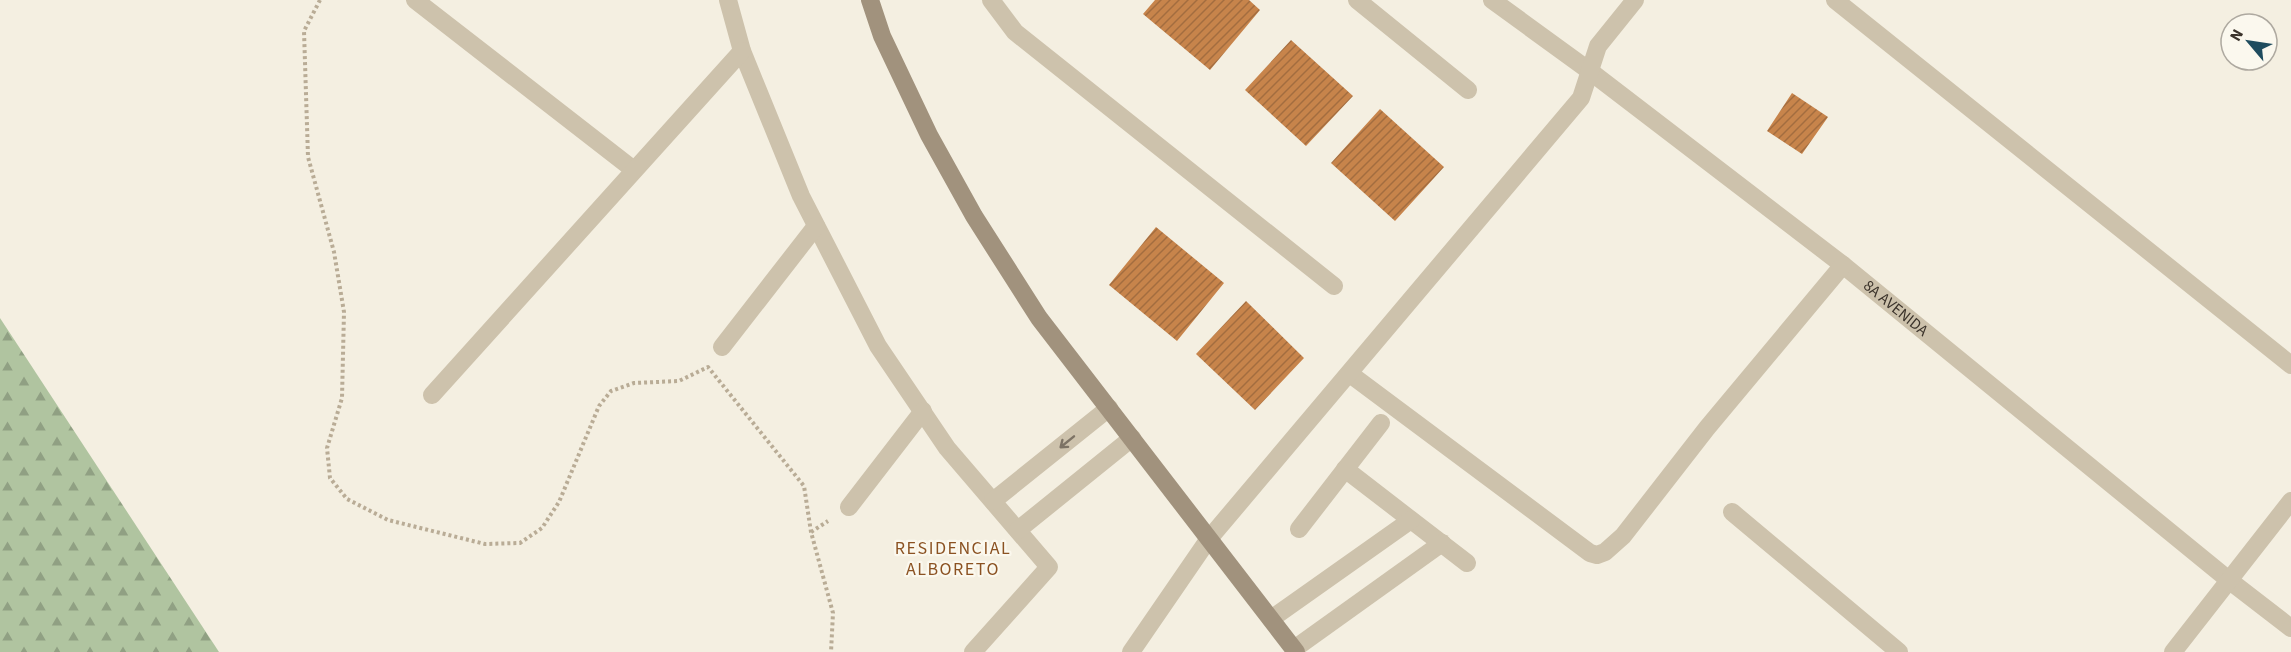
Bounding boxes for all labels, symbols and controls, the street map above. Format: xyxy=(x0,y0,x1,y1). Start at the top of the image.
north arrow xyxy=(2219,12,2279,72)
text: N xyxy=(2225,25,2249,45)
street label: 8A AVENIDA xyxy=(1859,275,1933,341)
one-way arrow xyxy=(1059,435,1075,448)
district label: RESIDENCIAL ALBORETO xyxy=(895,536,1011,582)

